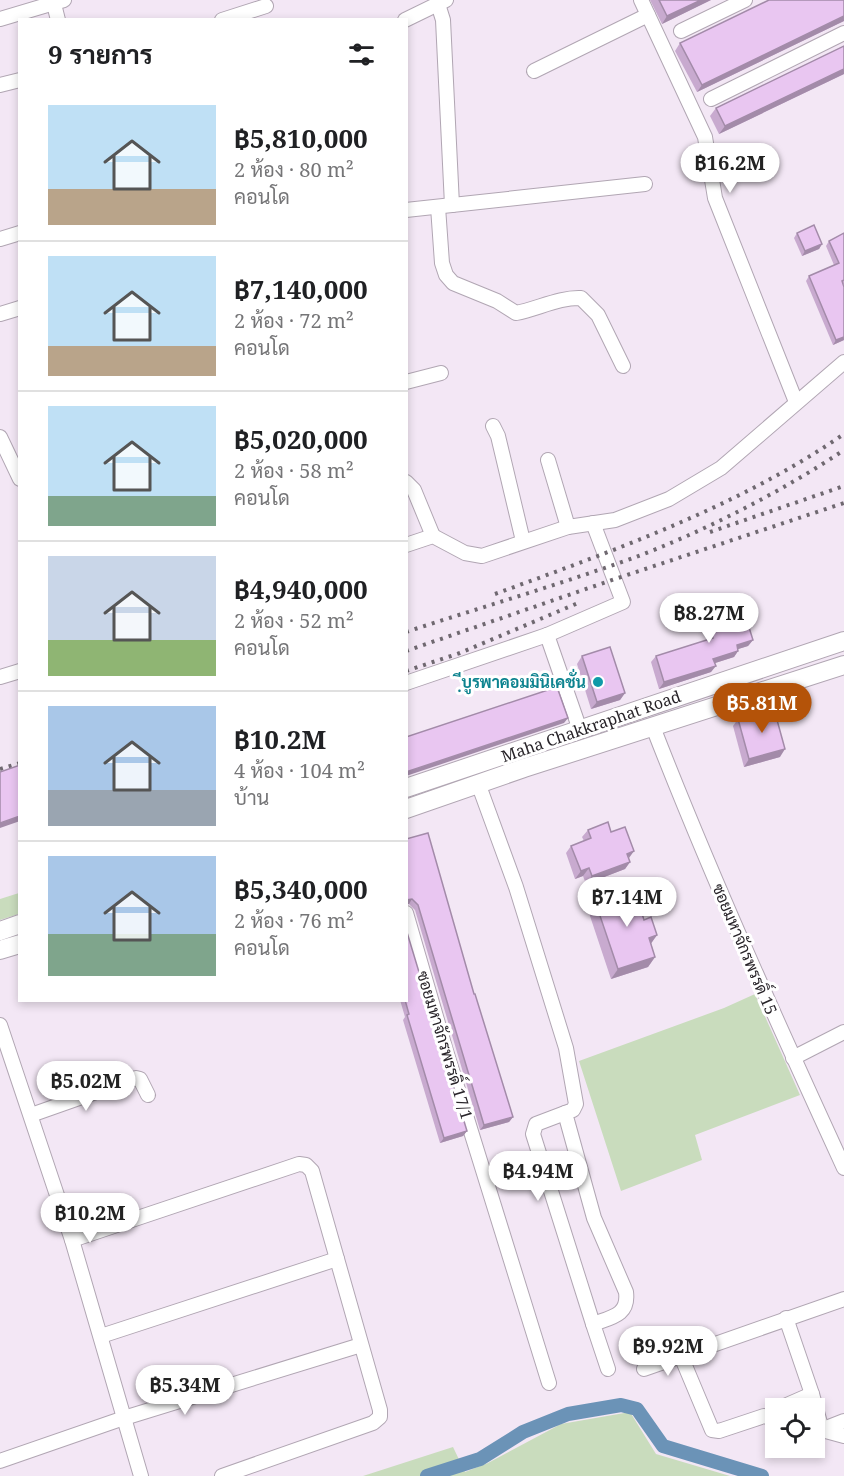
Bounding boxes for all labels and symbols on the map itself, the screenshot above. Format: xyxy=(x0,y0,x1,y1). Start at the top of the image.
pin: ฿16.2M xyxy=(681,143,779,194)
pin: ฿8.27M xyxy=(660,593,758,644)
place label: ฺีบูรพาคอมมินิเคชั่น xyxy=(452,668,586,695)
marker: ฺีบูรพาคอมมินิเคชั่น xyxy=(591,675,605,689)
pin: ฿5.81M xyxy=(713,683,811,734)
street label: Maha Chakkraphat Road xyxy=(498,685,684,767)
pin: ฿7.14M xyxy=(578,877,676,928)
street label: ซอยมหาจักรพรรดิ์ 15 xyxy=(707,879,786,1018)
street label: ซอยมหาจักรพรรดิ์ 17/1 xyxy=(412,967,481,1122)
pin: ฿5.02M xyxy=(37,1061,135,1112)
pin: ฿4.94M xyxy=(489,1151,587,1202)
pin: ฿10.2M xyxy=(41,1193,139,1244)
pin: ฿9.92M xyxy=(619,1326,717,1377)
pin: ฿5.34M xyxy=(136,1365,234,1416)

